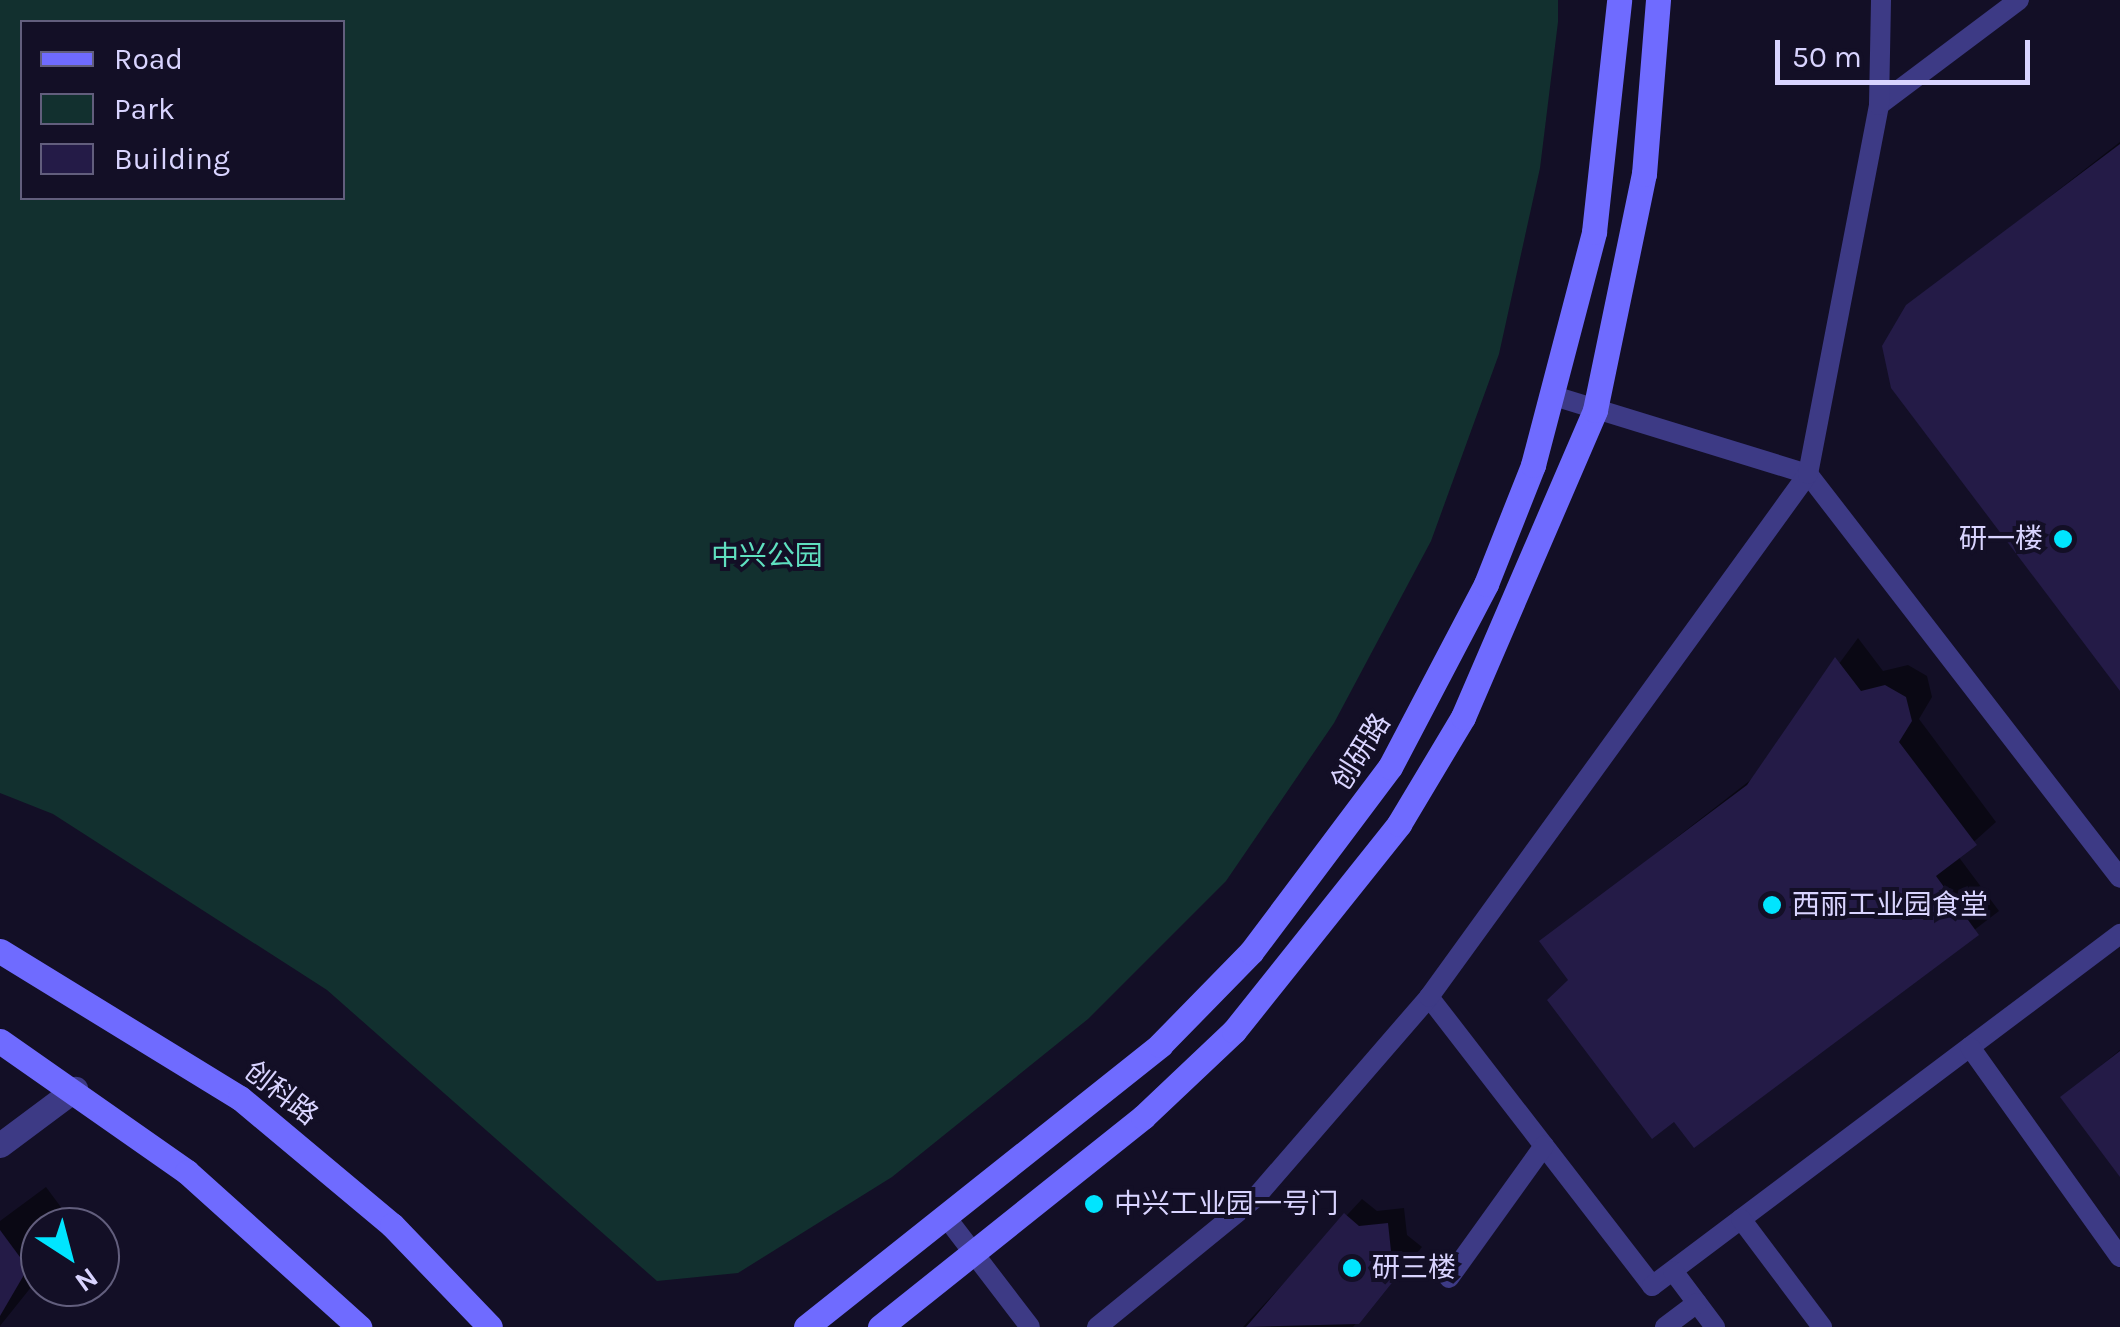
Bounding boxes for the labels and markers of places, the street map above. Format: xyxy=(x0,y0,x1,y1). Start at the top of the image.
place label: 研一楼 xyxy=(1959,522,2043,556)
marker: 研一楼 xyxy=(2052,528,2074,550)
place label: 西丽工业园食堂 xyxy=(1792,888,1988,922)
marker: 西丽工业园食堂 xyxy=(1761,894,1783,916)
place label: 中兴工业园一号门 xyxy=(1114,1187,1338,1221)
marker: 中兴工业园一号门 xyxy=(1083,1193,1105,1215)
place label: 研三楼 xyxy=(1372,1251,1456,1285)
marker: 研三楼 xyxy=(1341,1257,1363,1279)

